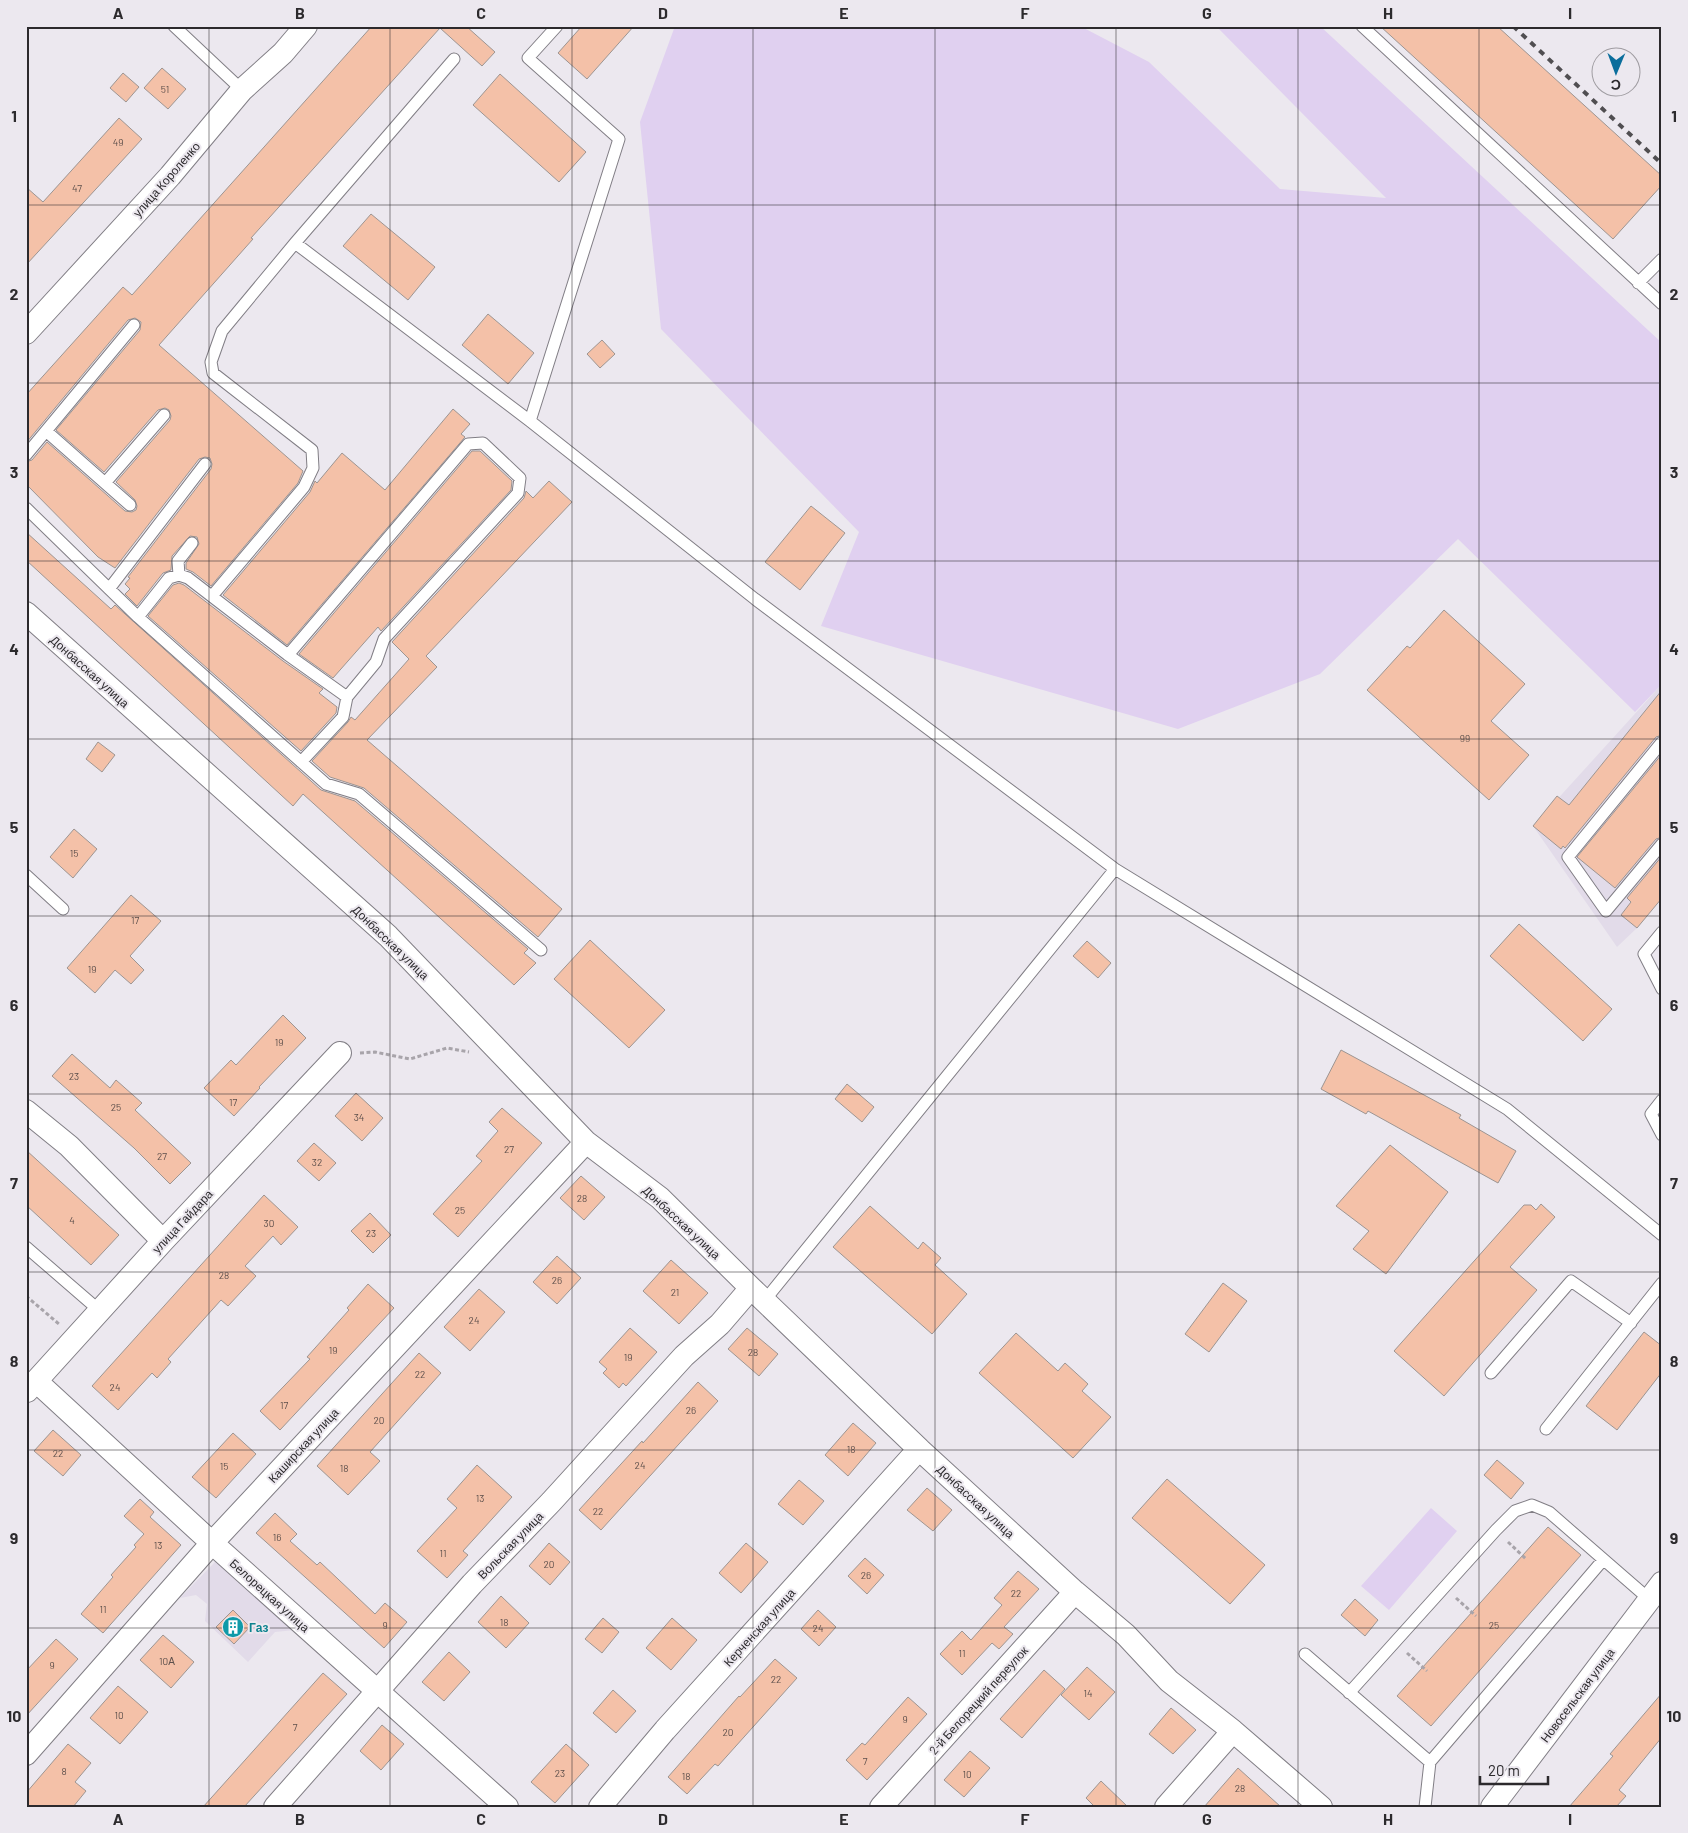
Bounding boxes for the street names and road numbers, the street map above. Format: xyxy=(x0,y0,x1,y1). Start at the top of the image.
street label: улица Короленко xyxy=(130,139,203,220)
street label: Донбасская улица xyxy=(47,632,132,711)
street label: Донбасская улица xyxy=(349,902,432,983)
street label: Донбасская улица xyxy=(640,1182,724,1262)
street label: улица Гайдара xyxy=(149,1186,216,1256)
street label: Каширская улица xyxy=(265,1405,342,1486)
street label: Донбасская улица xyxy=(934,1461,1018,1541)
street label: Вольская улица xyxy=(474,1508,546,1582)
street label: Белорецкая улица xyxy=(227,1556,313,1635)
street label: Керченская улица xyxy=(720,1585,799,1669)
street label: 2-й Белорецкий переулок xyxy=(926,1642,1032,1758)
street label: Новосельская улица xyxy=(1537,1645,1618,1745)

